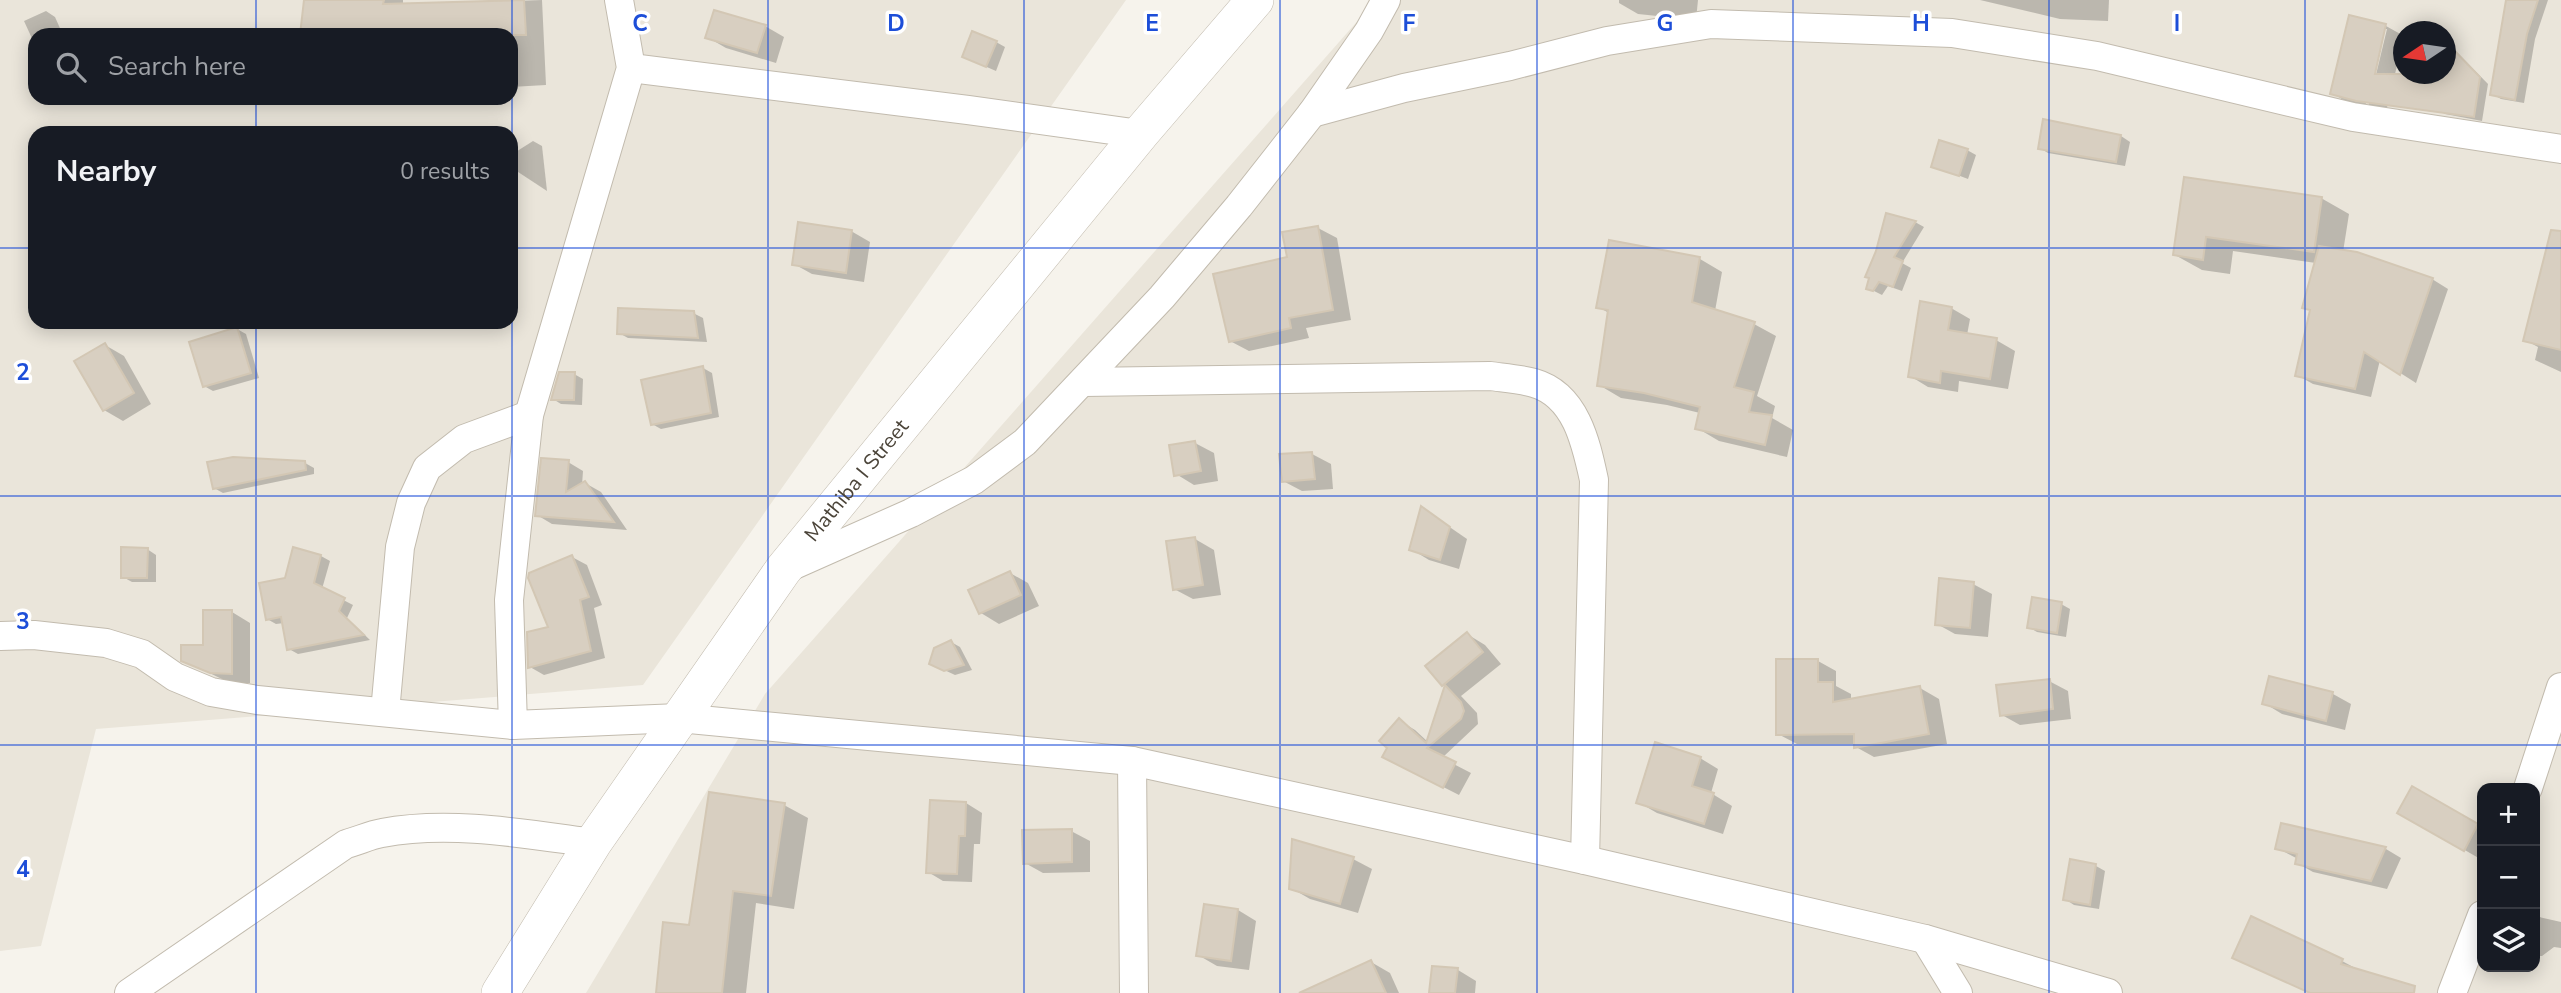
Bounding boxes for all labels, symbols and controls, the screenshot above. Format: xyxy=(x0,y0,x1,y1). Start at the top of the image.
text: C xyxy=(632,8,648,39)
text: D xyxy=(887,8,905,39)
text: E xyxy=(1145,8,1159,39)
text: F xyxy=(1403,8,1416,39)
text: G xyxy=(1657,8,1673,39)
text: H xyxy=(1912,8,1930,39)
text: I xyxy=(2174,8,2180,39)
north arrow xyxy=(2393,21,2456,84)
search box xyxy=(28,28,518,105)
icon: search xyxy=(52,48,90,86)
text: Search here xyxy=(108,49,246,84)
text: Nearby xyxy=(56,151,156,192)
text: 0 results xyxy=(400,156,490,187)
text: 2 xyxy=(16,357,30,388)
street label: Mathiba I Street xyxy=(798,413,915,547)
text: 3 xyxy=(16,606,30,637)
map controls xyxy=(2477,783,2540,972)
button: + xyxy=(2477,783,2540,846)
button: − xyxy=(2477,846,2540,909)
text: 4 xyxy=(16,854,30,885)
button: layers xyxy=(2477,909,2540,972)

